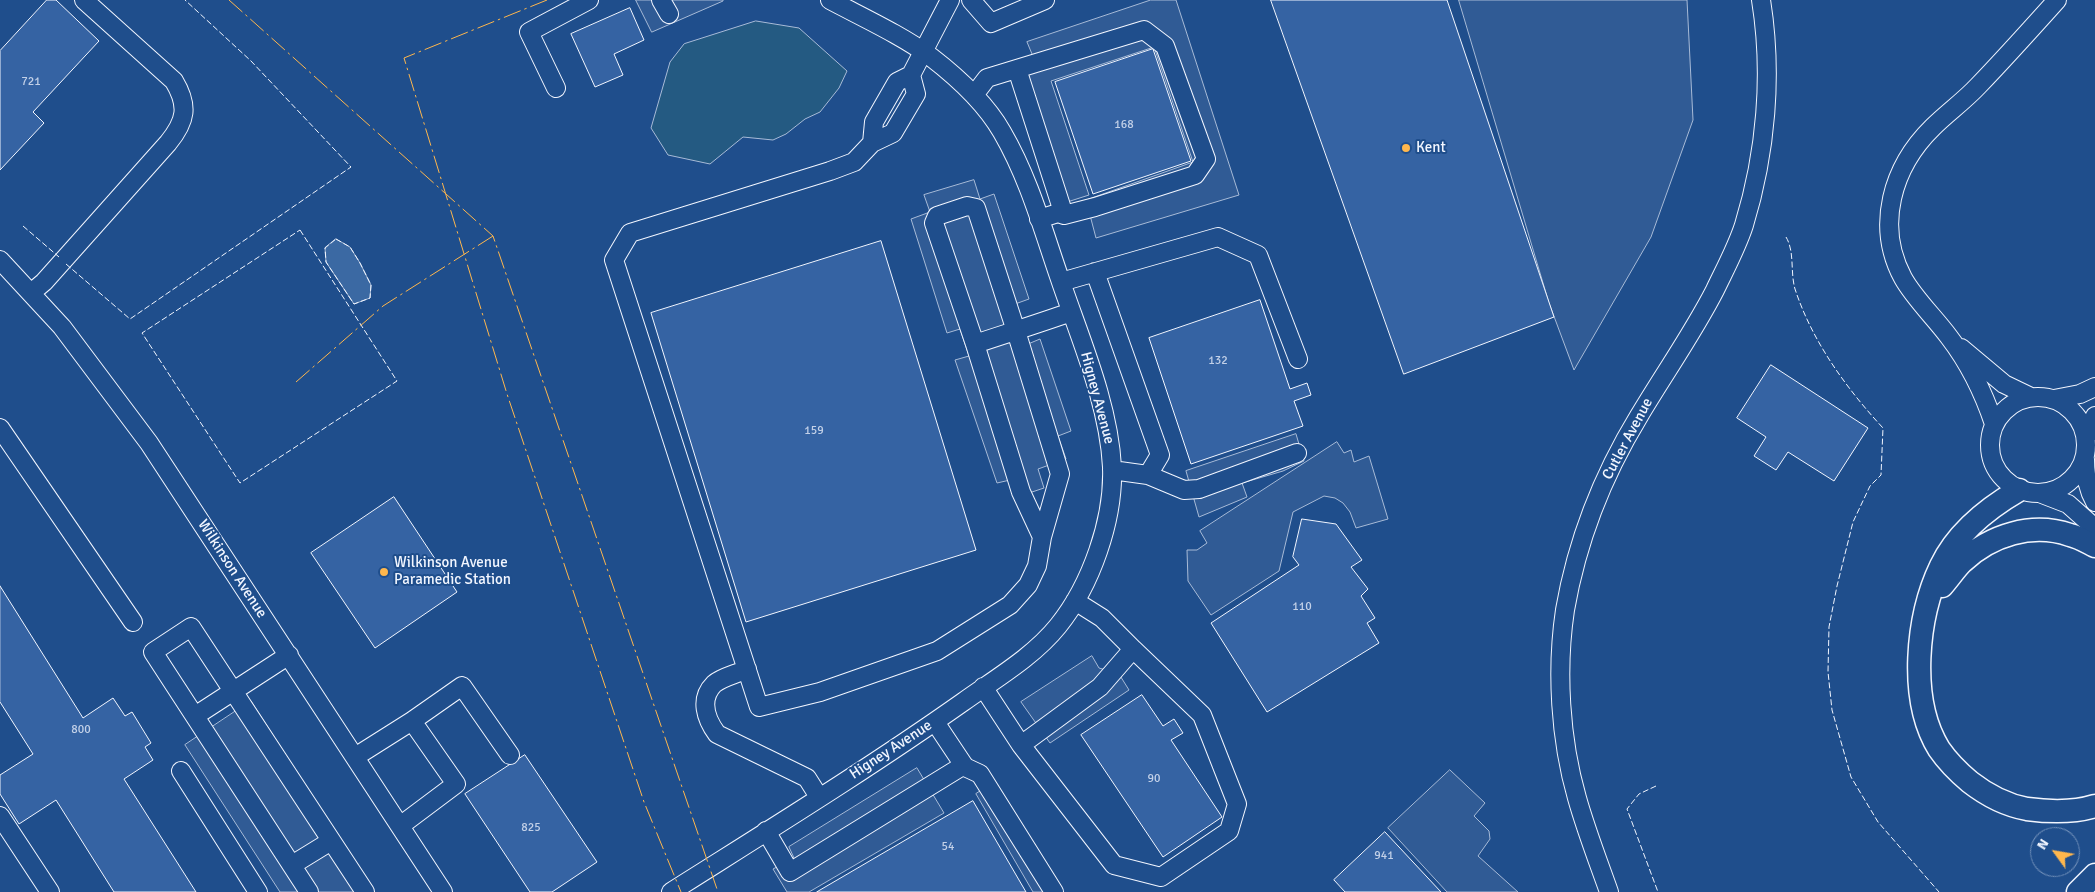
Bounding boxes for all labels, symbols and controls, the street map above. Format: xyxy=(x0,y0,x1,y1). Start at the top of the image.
house number: 721 xyxy=(21,75,41,89)
house number: 168 xyxy=(1114,118,1134,132)
place label: Kent xyxy=(1416,139,1446,157)
marker: Kent xyxy=(1400,142,1412,154)
street label: Higney Avenue xyxy=(1076,350,1118,446)
house number: 132 xyxy=(1208,354,1228,368)
street label: Cutler Avenue xyxy=(1599,395,1657,483)
house number: 159 xyxy=(804,424,824,438)
street label: Wilkinson Avenue xyxy=(194,516,270,622)
place label: Wilkinson Avenue Paramedic Station xyxy=(394,554,511,589)
marker: Wilkinson Avenue Paramedic Station xyxy=(378,566,390,578)
house number: 110 xyxy=(1292,600,1312,614)
street label: Higney Avenue xyxy=(846,717,936,783)
house number: 800 xyxy=(71,723,91,737)
house number: 90 xyxy=(1148,772,1160,786)
house number: 825 xyxy=(521,821,541,835)
north arrow xyxy=(2030,827,2080,877)
text: N xyxy=(2033,836,2052,853)
house number: 54 xyxy=(942,840,954,854)
house number: 941 xyxy=(1374,849,1394,863)

